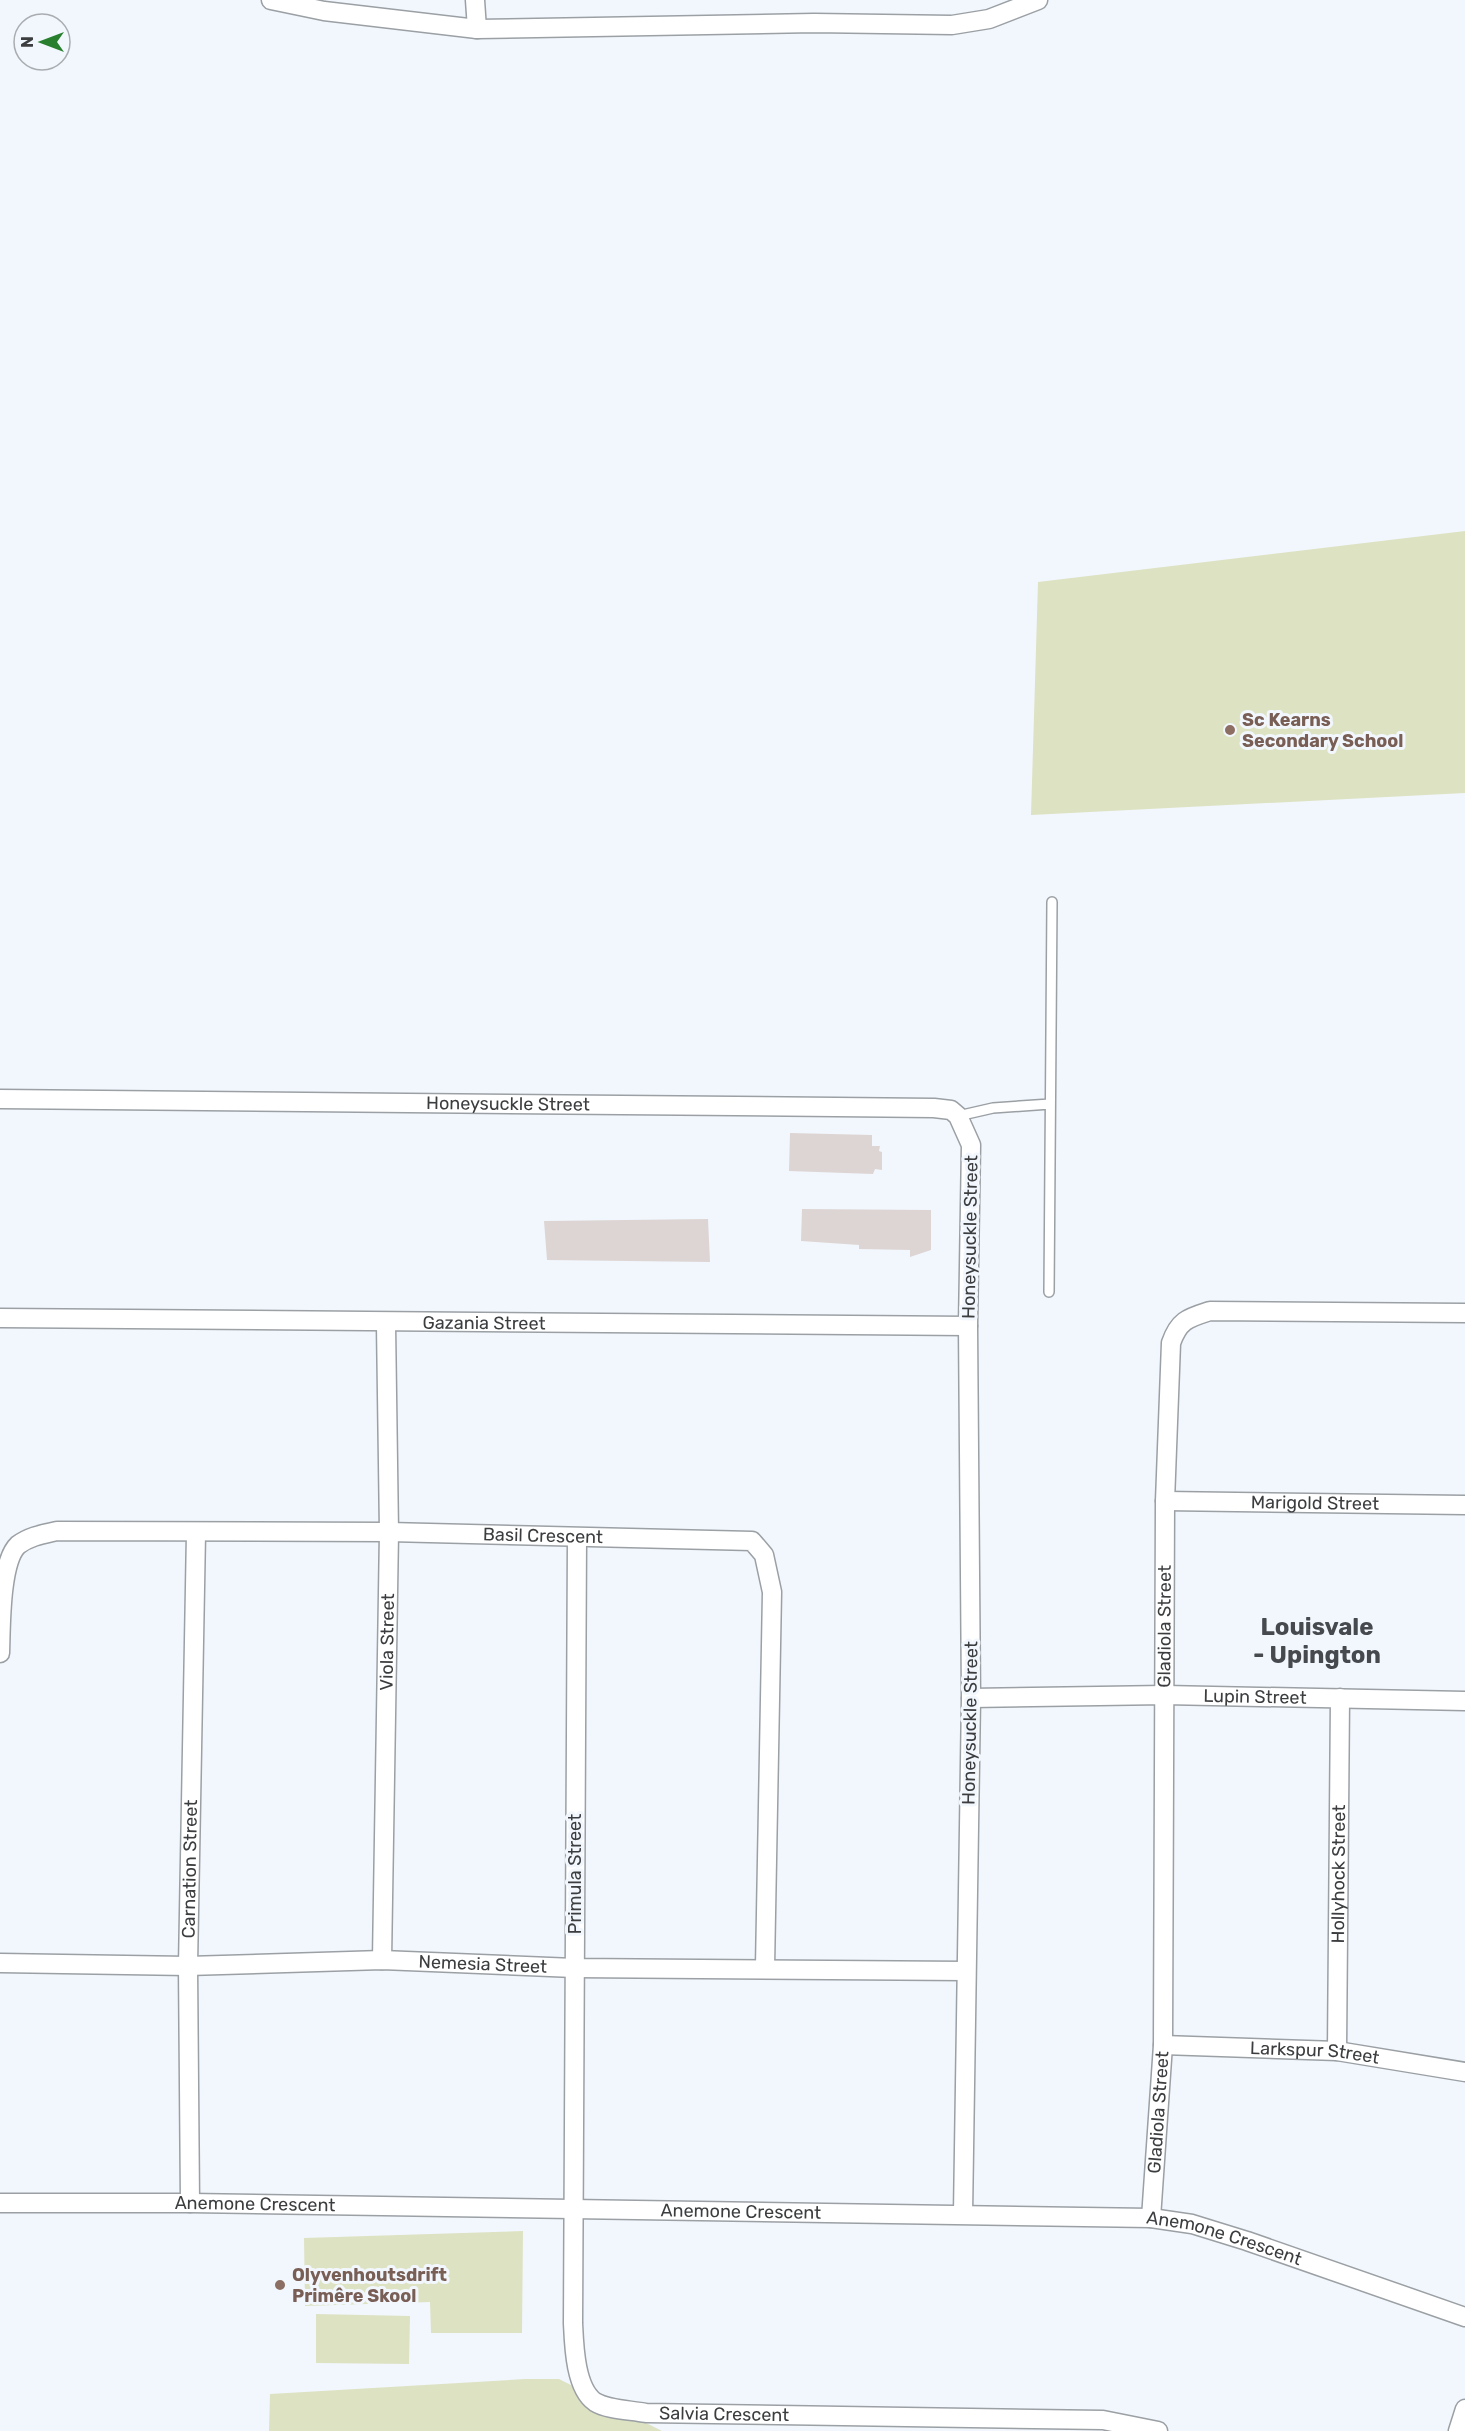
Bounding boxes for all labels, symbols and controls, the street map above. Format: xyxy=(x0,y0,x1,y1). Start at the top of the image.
north arrow xyxy=(12,12,72,72)
text: N xyxy=(18,36,37,48)
place label: Sc Kearns Secondary School xyxy=(1242,709,1404,752)
marker: Sc Kearns Secondary School xyxy=(1223,723,1237,737)
street label: Honeysuckle Street xyxy=(426,1092,590,1116)
street label: Honeysuckle Street xyxy=(958,1155,982,1319)
street label: Gazania Street xyxy=(422,1312,546,1335)
street label: Marigold Street xyxy=(1251,1491,1379,1515)
street label: Basil Crescent xyxy=(483,1523,603,1548)
street label: Gladiola Street xyxy=(1153,1565,1176,1688)
street label: Viola Street xyxy=(375,1593,399,1691)
district label: Louisvale - Upington xyxy=(1253,1613,1381,1669)
street label: Honeysuckle Street xyxy=(958,1641,982,1805)
street label: Lupin Street xyxy=(1203,1685,1307,1709)
street label: Carnation Street xyxy=(178,1799,202,1939)
street label: Hollyhock Street xyxy=(1327,1805,1350,1943)
street label: Primula Street xyxy=(564,1814,586,1934)
street label: Nemesia Street xyxy=(418,1951,548,1978)
street label: Larkspur Street xyxy=(1250,2037,1381,2069)
street label: Gladiola Street xyxy=(1143,2050,1174,2174)
street label: Anemone Crescent xyxy=(175,2192,335,2216)
street label: Anemone Crescent xyxy=(660,2199,821,2224)
street label: Anemone Crescent xyxy=(1145,2206,1305,2270)
place label: Olyvenhoutsdrift Primêre Skool xyxy=(292,2264,447,2307)
marker: Olyvenhoutsdrift Primêre Skool xyxy=(273,2278,287,2292)
street label: Salvia Crescent xyxy=(659,2402,789,2426)

